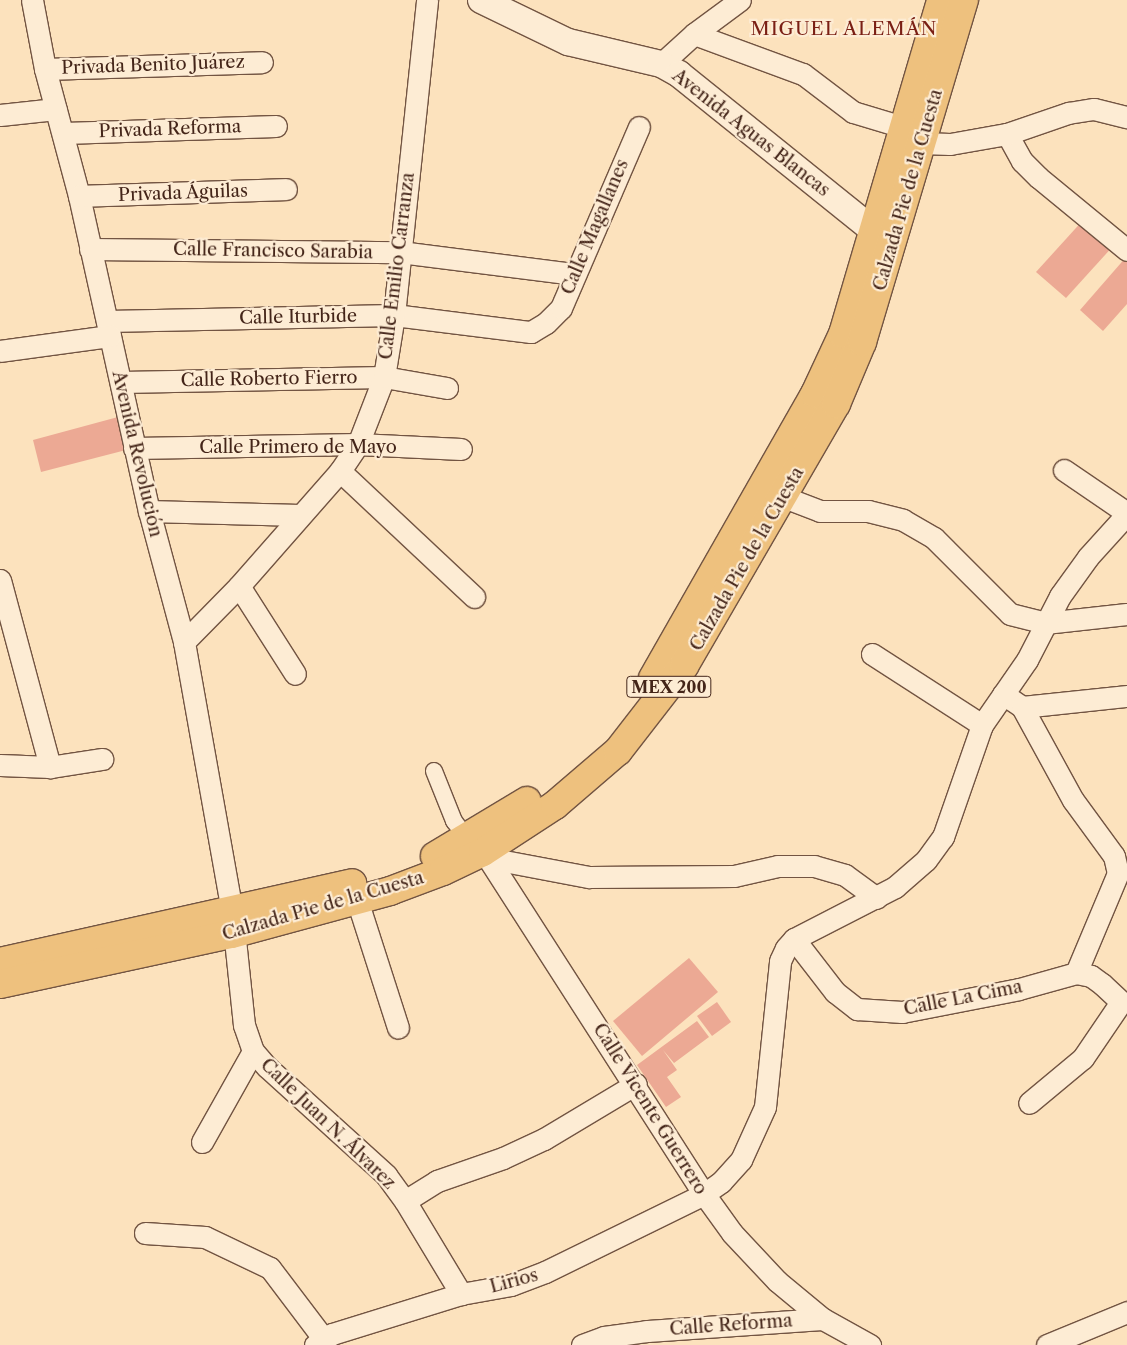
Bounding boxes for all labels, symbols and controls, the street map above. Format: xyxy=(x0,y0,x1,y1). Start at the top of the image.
district label: MIGUEL ALEMÁN xyxy=(748,18,940,40)
street label: Privada Benito Juárez xyxy=(61,51,245,79)
street label: Avenida Aguas Blancas xyxy=(668,64,834,202)
street label: Calzada Pie de la Cuesta xyxy=(869,87,947,293)
street label: Privada Reforma xyxy=(98,116,242,142)
street label: Calle Magallanes xyxy=(557,156,633,298)
street label: Calle Emilio Carranza xyxy=(375,171,419,361)
street label: Privada Águilas xyxy=(117,180,249,206)
street label: Calle Francisco Sarabia xyxy=(173,238,373,264)
street label: Calle Iturbide xyxy=(239,305,357,329)
street label: Calle Roberto Fierro xyxy=(180,367,358,391)
street label: Avenida Revolución xyxy=(107,369,167,539)
street label: Calle Primero de Mayo xyxy=(199,436,397,458)
street label: Calzada Pie de la Cuesta xyxy=(685,463,809,655)
road number: MEX 200 xyxy=(625,674,713,700)
street label: Calzada Pie de la Cuesta xyxy=(220,867,426,945)
street label: Calle La Cima xyxy=(902,976,1024,1020)
street label: Calle Vicente Guerrero xyxy=(588,1019,712,1199)
street label: Calle Juan N. Álvarez xyxy=(256,1054,400,1194)
street label: Lirios xyxy=(487,1264,541,1298)
street label: Calle Reforma xyxy=(669,1310,793,1340)

